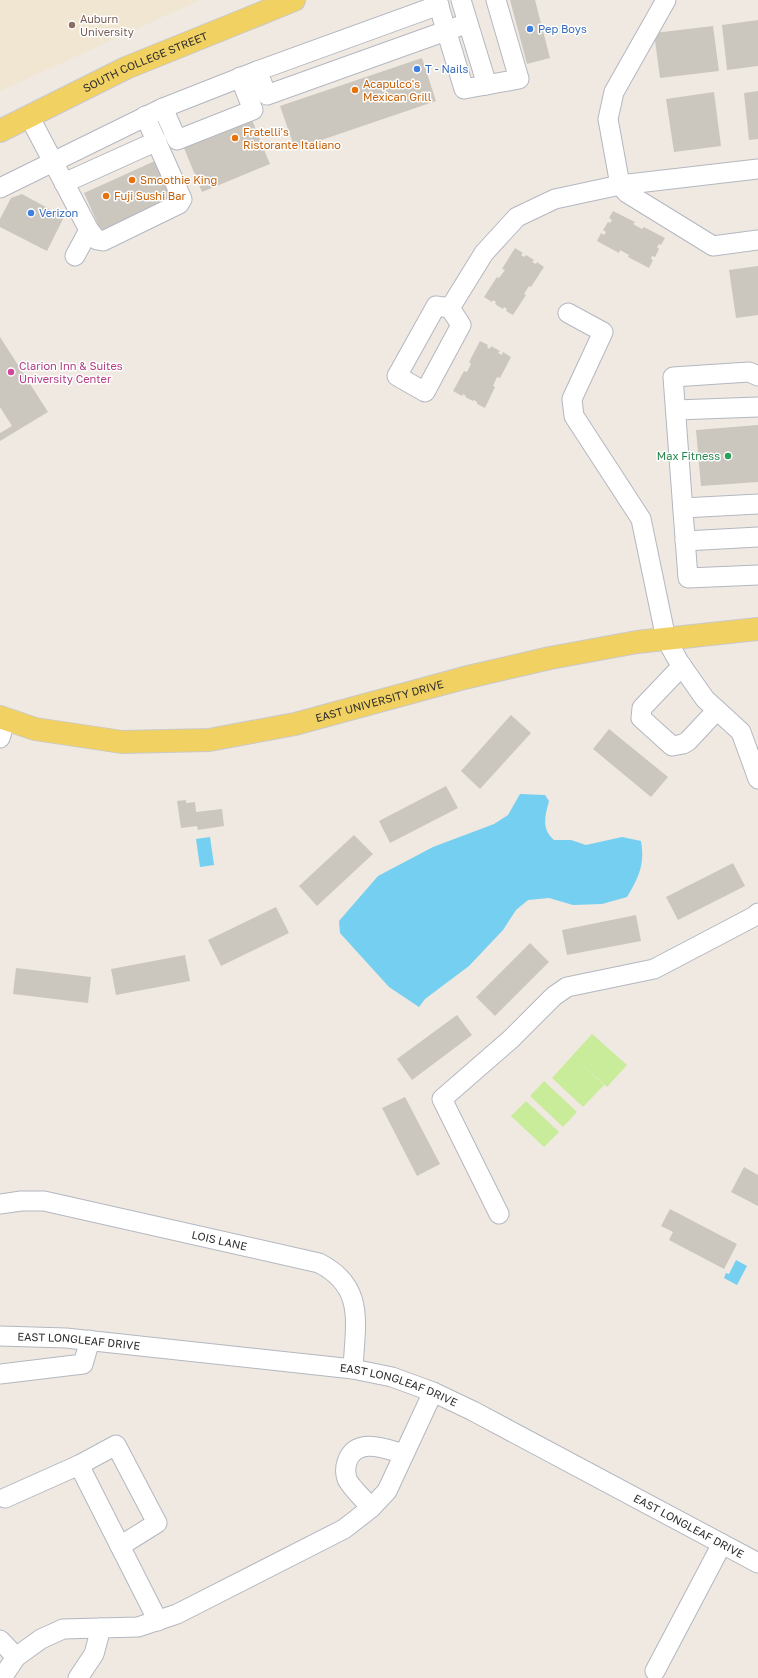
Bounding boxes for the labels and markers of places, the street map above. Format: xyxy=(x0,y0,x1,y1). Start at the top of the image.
place label: Auburn University xyxy=(80,12,134,38)
marker: Auburn University xyxy=(67,20,77,30)
place label: Pep Boys xyxy=(538,22,587,35)
marker: Pep Boys xyxy=(525,24,535,34)
place label: T - Nails xyxy=(425,62,469,75)
marker: T - Nails xyxy=(412,64,422,74)
place label: Acapulco's Mexican Grill xyxy=(363,77,432,103)
marker: Acapulco's Mexican Grill xyxy=(350,85,360,95)
place label: Fratelli's Ristorante Italiano xyxy=(243,125,341,151)
marker: Fratelli's Ristorante Italiano xyxy=(230,133,240,143)
place label: Smoothie King xyxy=(140,173,217,186)
marker: Smoothie King xyxy=(127,175,137,185)
place label: Fuji Sushi Bar xyxy=(114,189,186,202)
marker: Fuji Sushi Bar xyxy=(101,191,111,201)
place label: Verizon xyxy=(39,206,78,219)
marker: Verizon xyxy=(26,208,36,218)
place label: Clarion Inn & Suites University Center xyxy=(19,359,123,385)
marker: Clarion Inn & Suites University Center xyxy=(6,367,16,377)
place label: Max Fitness xyxy=(657,449,720,462)
marker: Max Fitness xyxy=(723,451,733,461)

